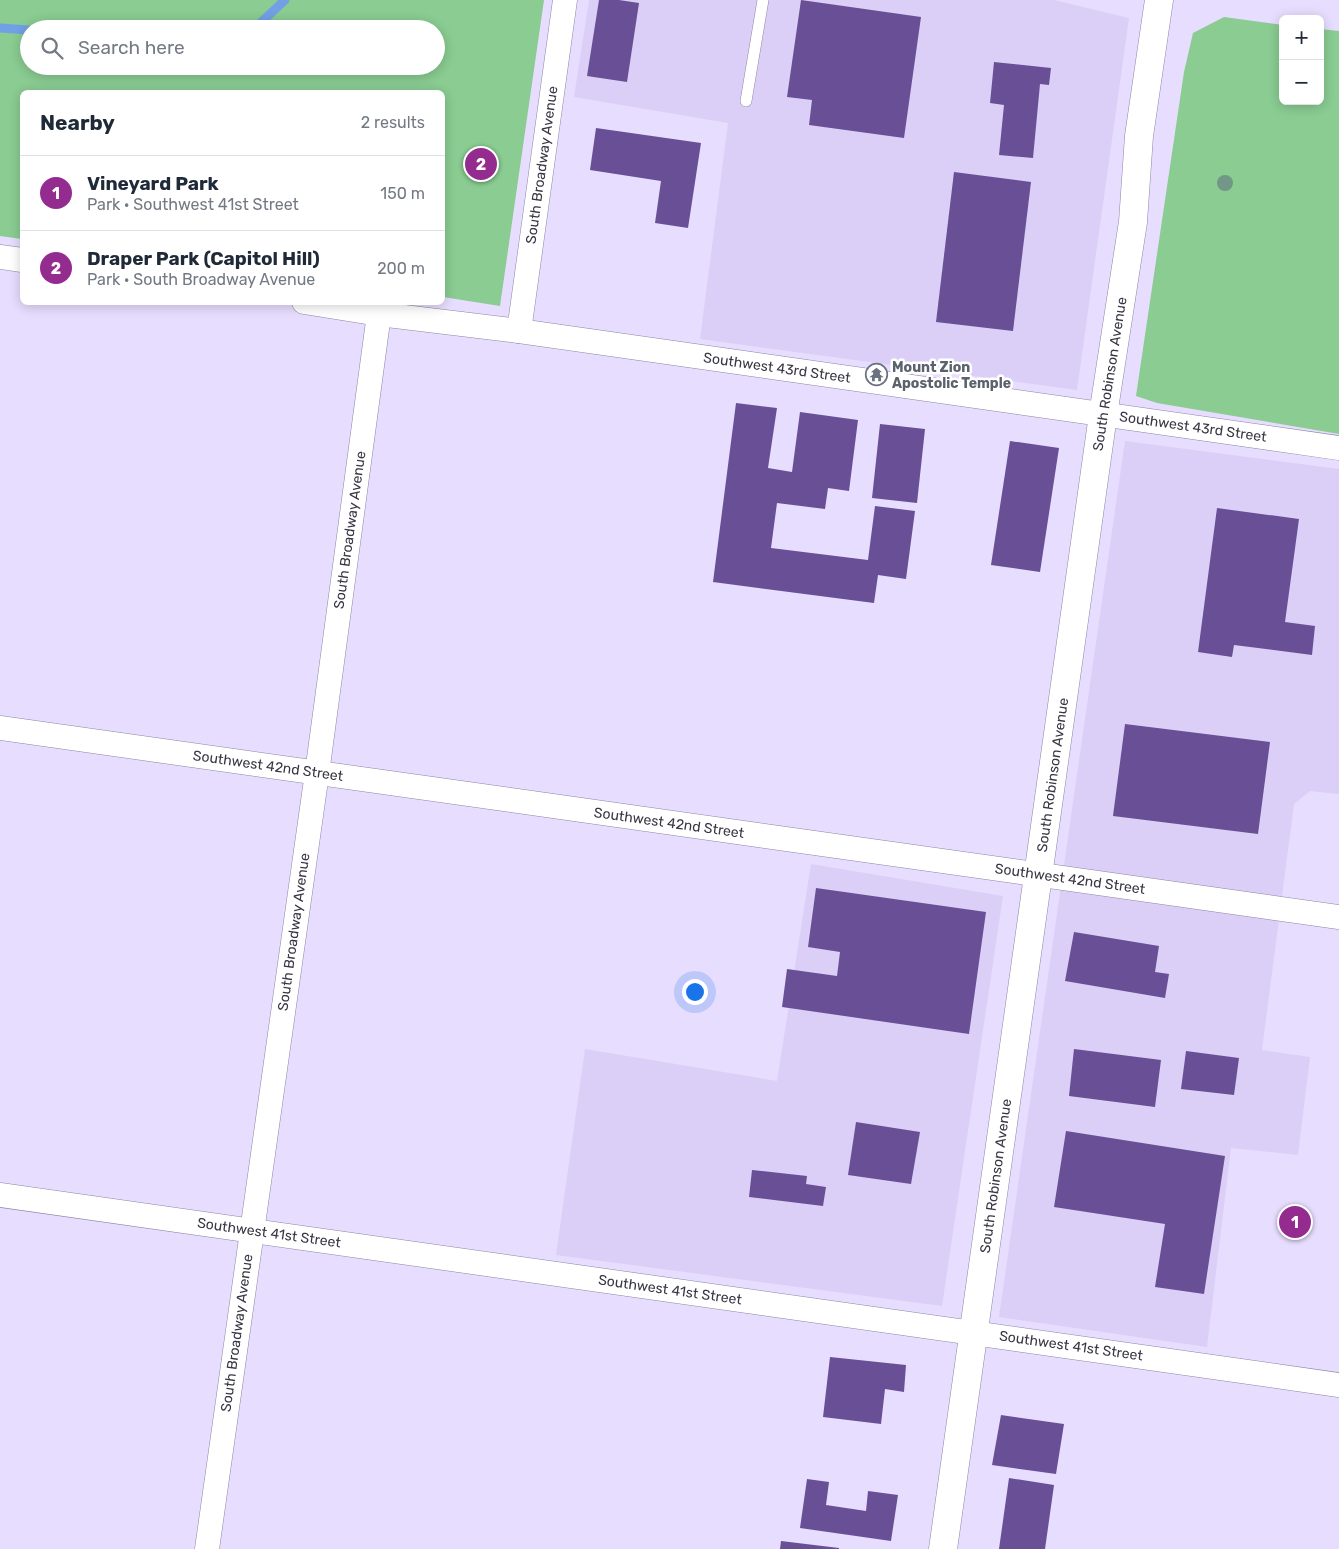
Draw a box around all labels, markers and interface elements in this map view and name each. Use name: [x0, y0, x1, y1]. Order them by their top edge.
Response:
map controls: [1279, 15, 1324, 105]
button: +: [1279, 15, 1324, 60]
search box: [20, 20, 445, 75]
icon: search: [38, 34, 66, 62]
text: Search here: [78, 36, 185, 59]
button: −: [1279, 60, 1324, 105]
street label: South Broadway Avenue: [522, 85, 562, 245]
text: Nearby: [40, 110, 115, 135]
text: 2 results: [361, 113, 425, 132]
pin: 2: [465, 145, 497, 183]
text: Vineyard Park: [87, 172, 219, 195]
text: 1: [52, 184, 60, 203]
text: 150 m: [380, 184, 425, 203]
text: Park · Southwest 41st Street: [87, 195, 299, 214]
text: Draper Park (Capitol Hill): [87, 247, 320, 270]
text: 2: [51, 259, 61, 278]
text: 200 m: [377, 259, 425, 278]
text: Park · South Broadway Avenue: [87, 270, 315, 289]
street label: South Robinson Avenue: [1089, 296, 1131, 452]
street label: Southwest 43rd Street: [702, 349, 852, 387]
place label: Mount Zion Apostolic Temple: [892, 359, 1011, 392]
temple icon: Mount Zion Apostolic Temple: [864, 363, 888, 387]
street label: Southwest 43rd Street: [1118, 408, 1268, 446]
street label: South Broadway Avenue: [330, 450, 370, 610]
street label: South Robinson Avenue: [1034, 697, 1072, 853]
street label: Southwest 42nd Street: [192, 747, 345, 785]
street label: Southwest 42nd Street: [593, 804, 746, 842]
street label: South Broadway Avenue: [274, 852, 314, 1012]
street label: Southwest 42nd Street: [994, 860, 1147, 898]
your location: [682, 979, 708, 1005]
street label: South Robinson Avenue: [977, 1098, 1015, 1254]
pin: 1: [1279, 1203, 1311, 1241]
street label: Southwest 41st Street: [196, 1214, 342, 1252]
street label: South Broadway Avenue: [217, 1253, 257, 1413]
street label: Southwest 41st Street: [597, 1271, 743, 1309]
street label: Southwest 41st Street: [998, 1327, 1144, 1365]

